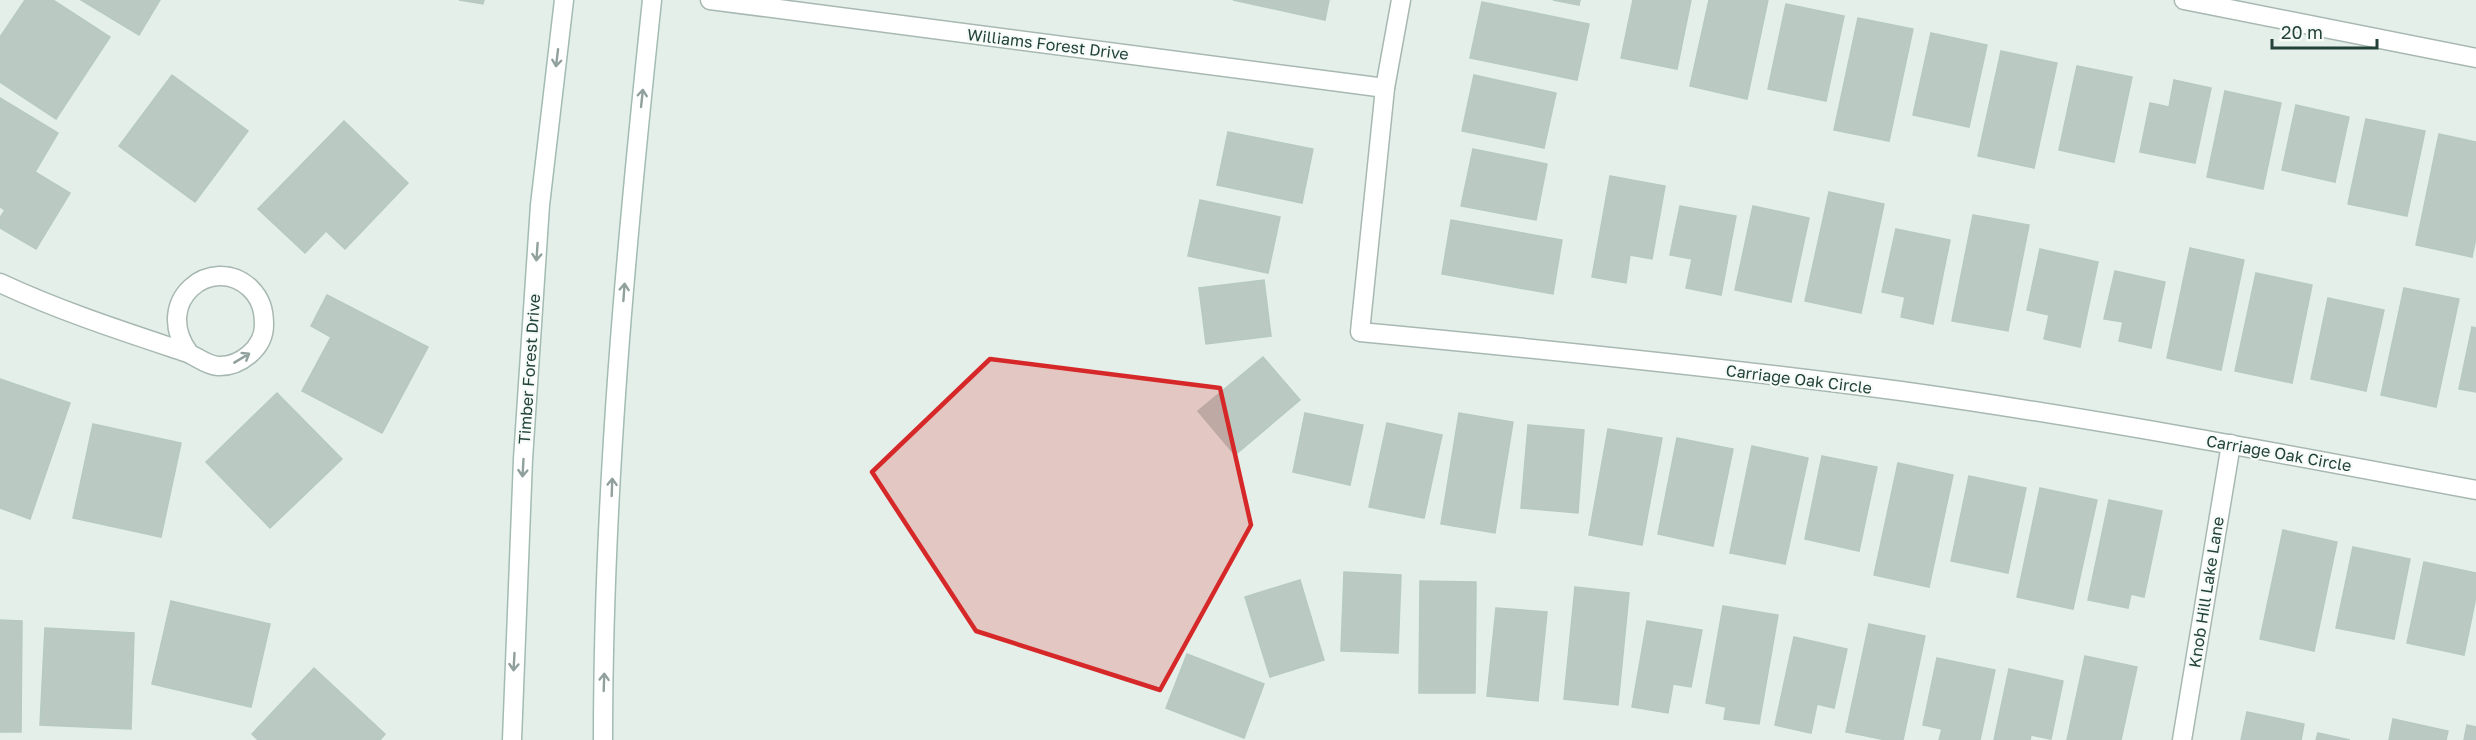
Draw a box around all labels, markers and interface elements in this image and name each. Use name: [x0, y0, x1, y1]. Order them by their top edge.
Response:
scale bar: [2272, 12, 2377, 50]
text: 20 m: [2281, 21, 2323, 43]
street label: Williams Forest Drive: [966, 24, 1130, 64]
one-way arrow: [551, 48, 562, 68]
one-way arrow: [636, 88, 647, 108]
one-way arrow: [532, 242, 543, 262]
one-way arrow: [619, 283, 630, 303]
street label: Timber Forest Drive: [514, 293, 544, 445]
one-way arrow: [233, 352, 250, 364]
street label: Carriage Oak Circle: [1725, 360, 1873, 398]
street label: Carriage Oak Circle: [2205, 430, 2353, 476]
one-way arrow: [517, 457, 528, 477]
one-way arrow: [606, 477, 617, 497]
street label: Knob Hill Lake Lane: [2184, 515, 2228, 669]
one-way arrow: [508, 652, 520, 672]
one-way arrow: [599, 672, 610, 692]

